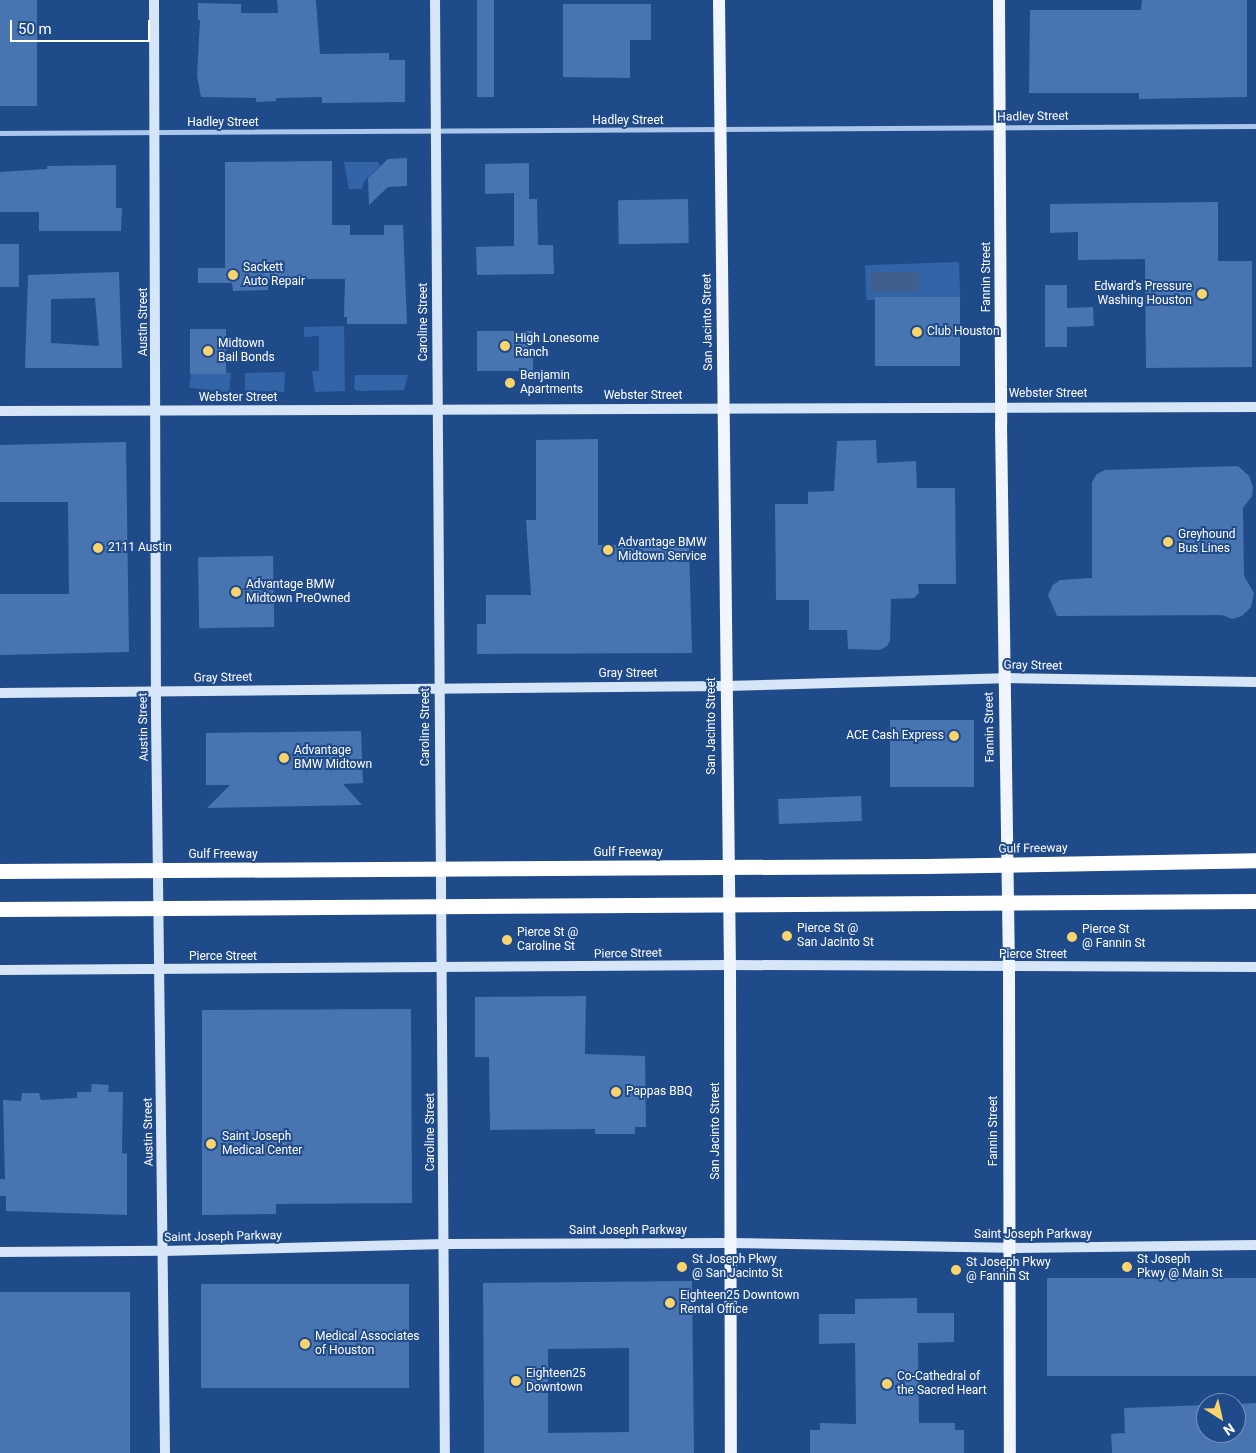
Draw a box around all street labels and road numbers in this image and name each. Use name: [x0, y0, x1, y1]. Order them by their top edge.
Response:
street label: Hadley Street: [997, 109, 1069, 125]
street label: Hadley Street: [592, 114, 664, 128]
street label: Hadley Street: [187, 116, 259, 130]
street label: Fannin Street: [980, 242, 994, 312]
street label: San Jacinto Street: [700, 273, 716, 371]
street label: Caroline Street: [417, 283, 431, 361]
street label: Austin Street: [137, 288, 151, 356]
street label: Webster Street: [1009, 387, 1087, 401]
street label: Webster Street: [604, 389, 682, 403]
street label: Webster Street: [199, 391, 277, 405]
street label: Gray Street: [1003, 658, 1063, 674]
street label: Gray Street: [599, 667, 657, 681]
street label: Gray Street: [193, 670, 253, 686]
street label: San Jacinto Street: [705, 677, 719, 775]
street label: Caroline Street: [419, 688, 433, 766]
street label: Fannin Street: [982, 692, 998, 762]
street label: Austin Street: [136, 693, 152, 761]
street label: Gulf Freeway: [998, 841, 1068, 857]
street label: Gulf Freeway: [593, 846, 663, 860]
street label: Gulf Freeway: [188, 848, 258, 862]
street label: Pierce Street: [594, 946, 662, 962]
street label: Pierce Street: [999, 948, 1067, 962]
street label: Pierce Street: [189, 950, 257, 964]
street label: San Jacinto Street: [709, 1082, 723, 1180]
street label: Caroline Street: [424, 1093, 438, 1171]
street label: Fannin Street: [987, 1096, 1001, 1166]
street label: Austin Street: [141, 1098, 157, 1166]
street label: Saint Joseph Parkway: [569, 1224, 687, 1238]
street label: Saint Joseph Parkway: [974, 1228, 1092, 1242]
street label: Saint Joseph Parkway: [164, 1229, 282, 1245]

